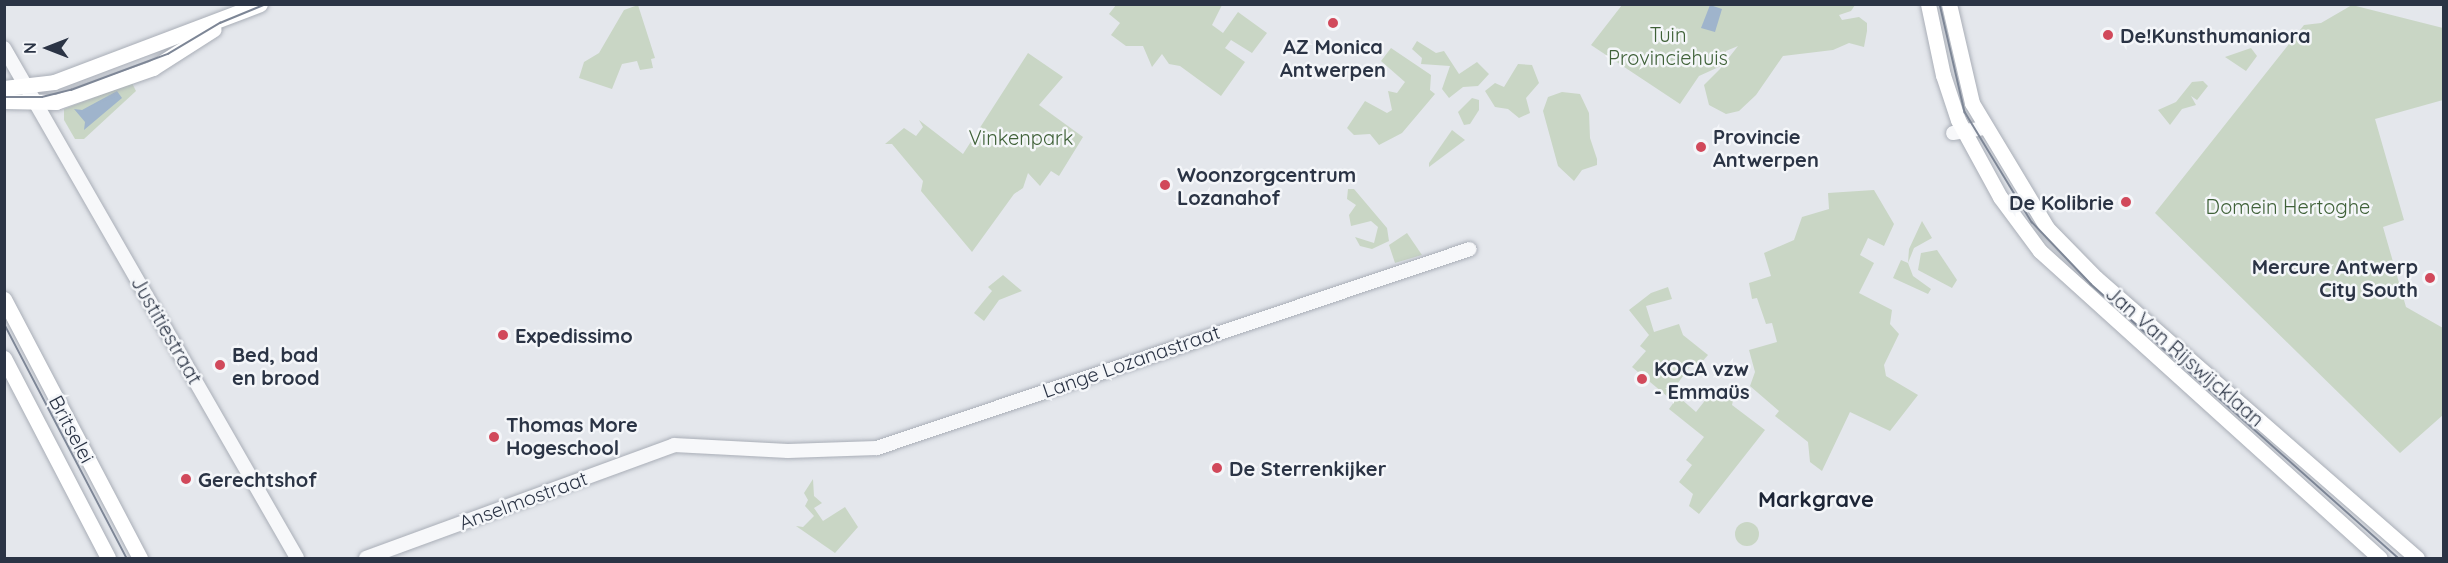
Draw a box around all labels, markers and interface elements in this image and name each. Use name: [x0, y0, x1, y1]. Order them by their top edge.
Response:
marker: AZ Monica Antwerpen: [1324, 14, 1342, 32]
north arrow: [18, 18, 78, 78]
park label: Tuin Provinciehuis: [1608, 23, 1728, 70]
place label: De!Kunsthumaniora: [2120, 23, 2311, 47]
marker: De!Kunsthumaniora: [2101, 28, 2115, 42]
place label: AZ Monica Antwerpen: [1280, 34, 1386, 81]
text: N: [20, 42, 40, 54]
place label: Provincie Antwerpen: [1713, 124, 1819, 171]
park label: Vinkenpark: [969, 125, 1073, 149]
marker: Provincie Antwerpen: [1694, 140, 1708, 154]
place label: Woonzorgcentrum Lozanahof: [1177, 162, 1356, 209]
marker: Woonzorgcentrum Lozanahof: [1158, 178, 1172, 192]
place label: De Kolibrie: [2009, 190, 2114, 214]
park label: Domein Hertoghe: [2206, 194, 2370, 218]
marker: De Kolibrie: [2119, 195, 2133, 209]
place label: Mercure Antwerp City South: [2252, 254, 2418, 301]
marker: Mercure Antwerp City South: [2423, 271, 2437, 285]
street label: Justitiestraat: [126, 272, 208, 388]
street label: Jan Van Rijswijcklaan: [2101, 281, 2269, 431]
street label: Lange Lozanastraat: [1039, 319, 1223, 403]
place label: Expedissimo: [515, 323, 633, 347]
marker: Expedissimo: [496, 328, 510, 342]
place label: Bed, bad en brood: [232, 342, 320, 389]
place label: KOCA vzw - Emmaüs: [1654, 356, 1750, 403]
marker: Bed, bad en brood: [213, 358, 227, 372]
marker: KOCA vzw - Emmaüs: [1635, 372, 1649, 386]
street label: Britselei: [44, 391, 100, 467]
place label: Thomas More Hogeschool: [506, 413, 638, 460]
marker: Thomas More Hogeschool: [487, 430, 501, 444]
place label: De Sterrenkijker: [1229, 456, 1386, 480]
marker: De Sterrenkijker: [1210, 461, 1224, 475]
street label: Anselmostraat: [455, 466, 591, 534]
place label: Gerechtshof: [198, 467, 317, 491]
marker: Gerechtshof: [179, 472, 193, 486]
district label: Markgrave: [1758, 487, 1874, 513]

